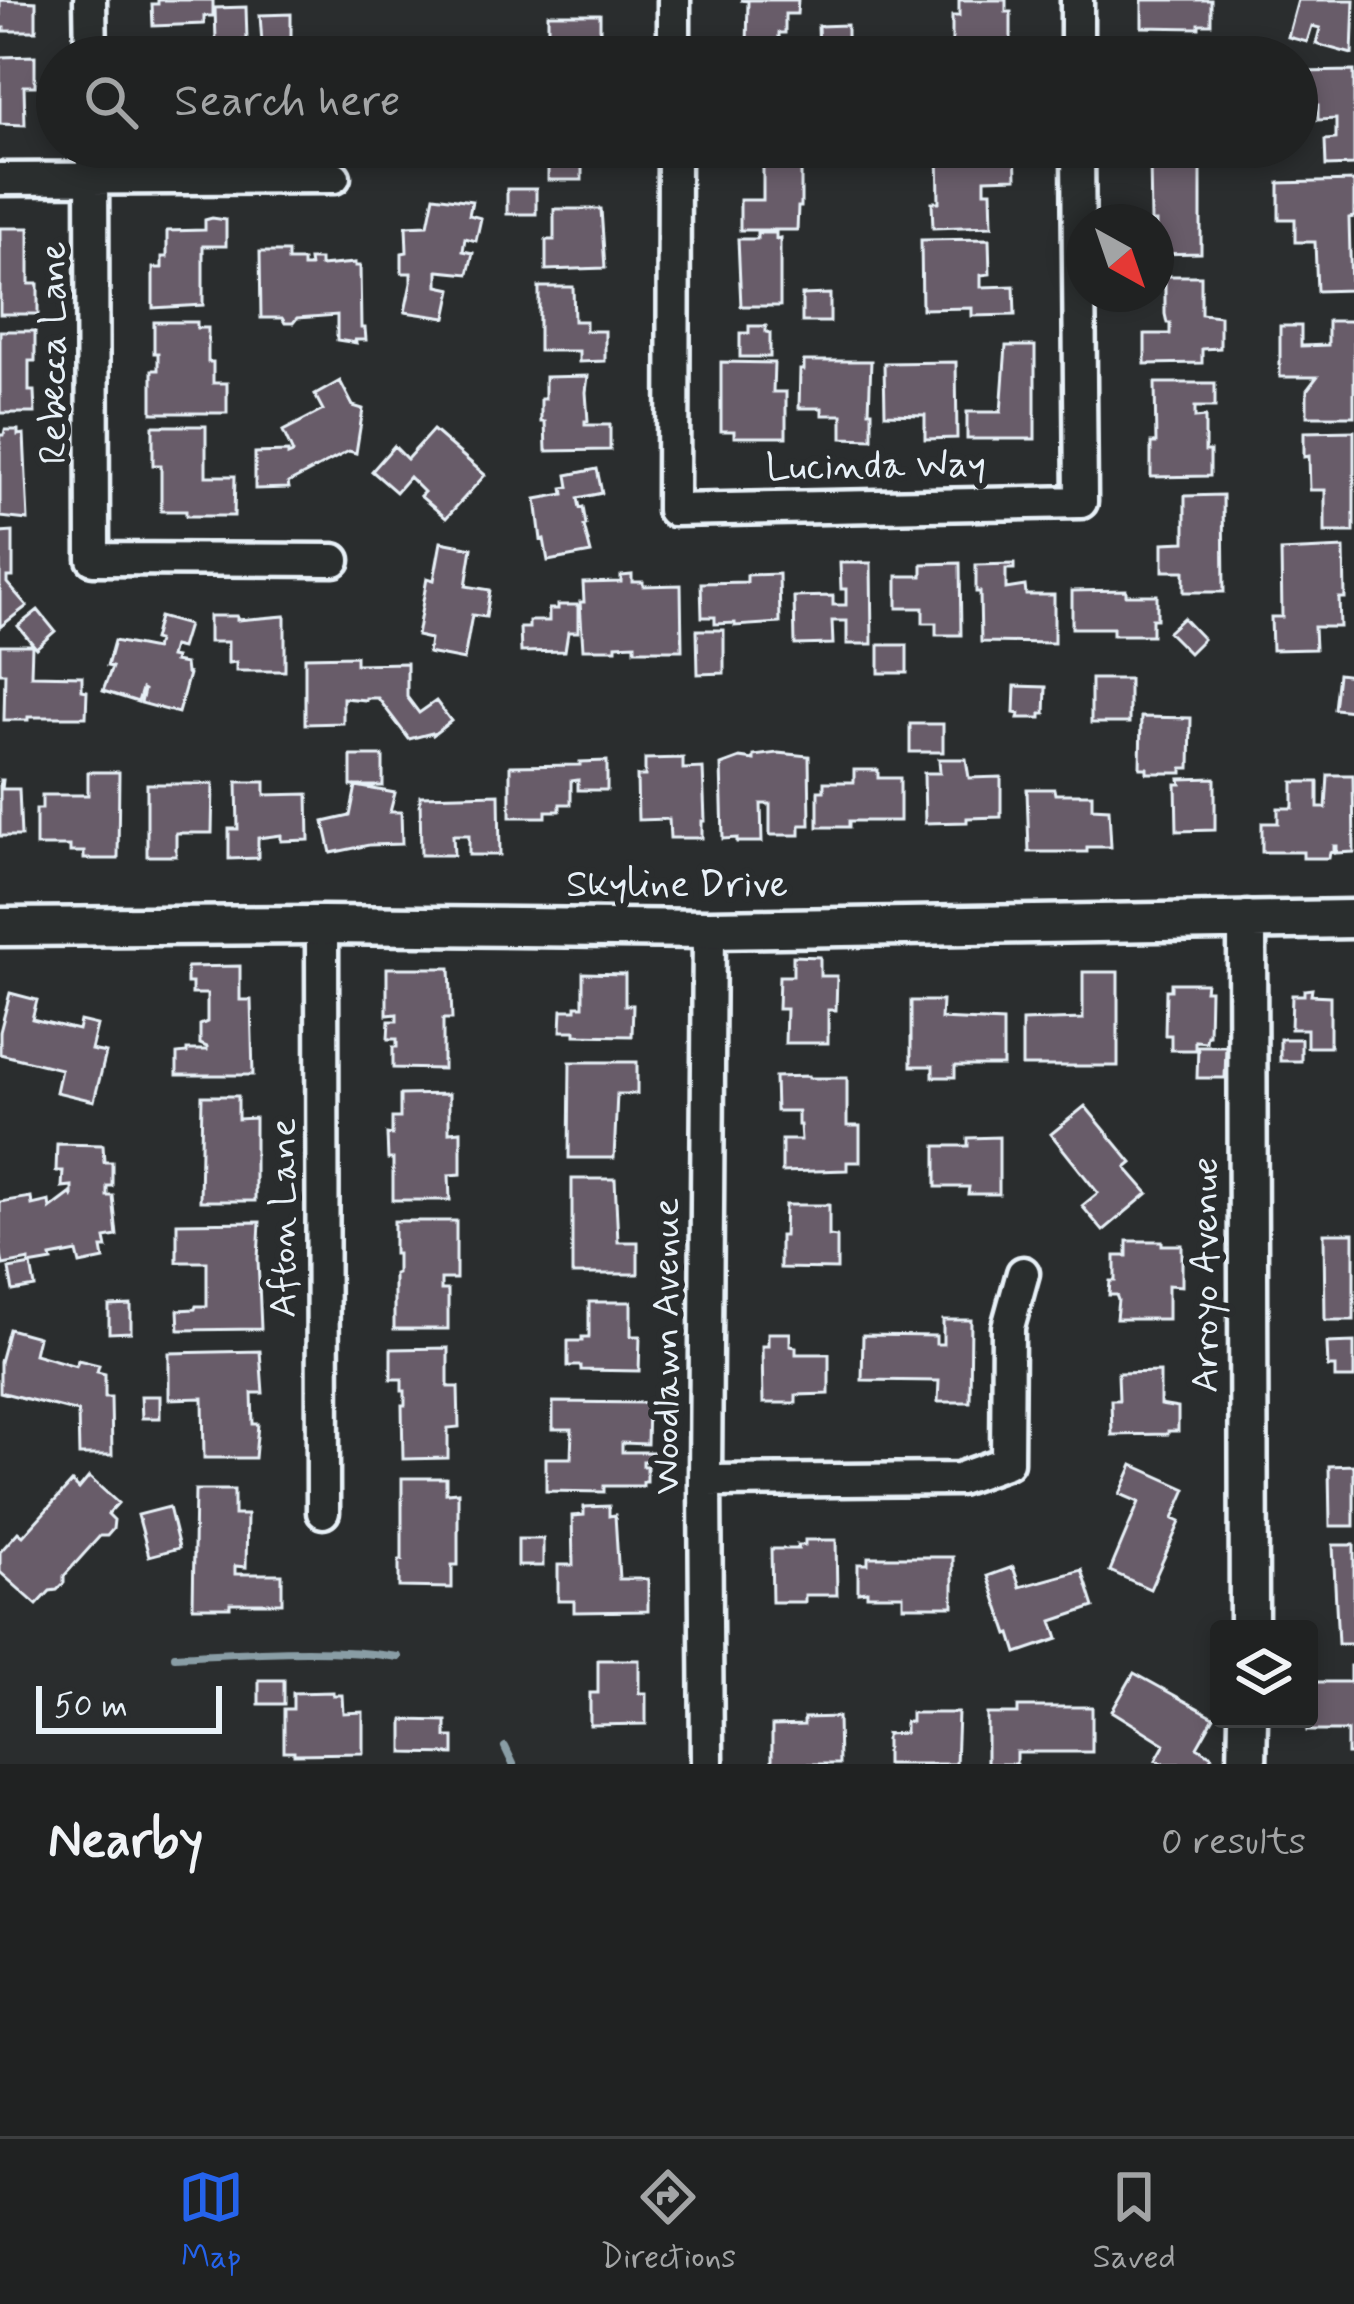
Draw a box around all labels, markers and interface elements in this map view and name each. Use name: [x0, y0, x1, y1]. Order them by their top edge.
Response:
search box: [36, 36, 1318, 168]
icon: search: [78, 69, 144, 135]
text: Search here: [174, 73, 401, 132]
north arrow: [1066, 204, 1174, 312]
street label: Rebecca Lane: [29, 241, 80, 465]
street label: Lucinda Way: [765, 440, 987, 494]
street label: Skyline Drive: [566, 860, 788, 911]
street label: Afton Lane: [259, 1118, 310, 1318]
street label: Arroyo Avenue: [1181, 1157, 1232, 1393]
street label: Woodlawn Avenue: [642, 1198, 693, 1494]
map controls: [1210, 1620, 1318, 1728]
button: layers: [1210, 1620, 1318, 1728]
scale bar: [36, 1680, 222, 1733]
text: 50 m: [54, 1685, 128, 1729]
text: Nearby: [48, 1809, 203, 1875]
text: 0 results: [1161, 1817, 1306, 1868]
tab: Map: [178, 2164, 244, 2280]
tab: Directions: [600, 2164, 736, 2280]
tab: Saved: [1092, 2164, 1176, 2280]

